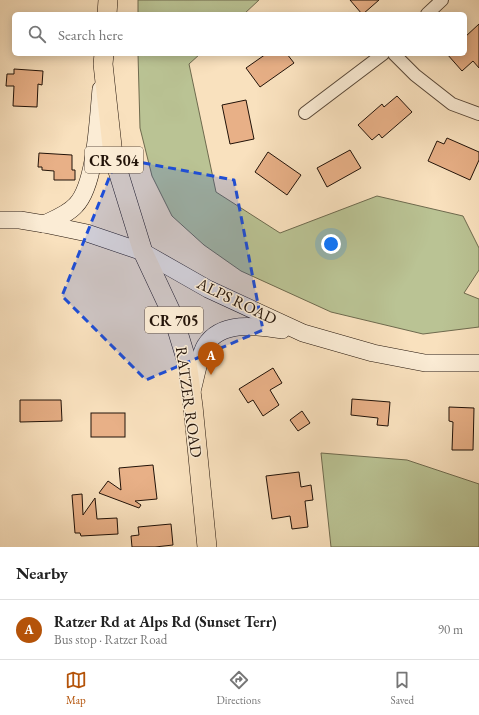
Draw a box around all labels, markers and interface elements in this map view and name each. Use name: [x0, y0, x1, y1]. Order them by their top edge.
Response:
search box: [12, 12, 467, 56]
icon: search: [26, 23, 48, 45]
text: Search here: [58, 25, 123, 44]
road number: CR 504: [85, 147, 143, 173]
your location: [321, 234, 341, 254]
street label: ALPS ROAD: [193, 272, 280, 329]
road number: CR 705: [145, 307, 203, 333]
pin: A: [198, 342, 224, 375]
street label: RATZER ROAD: [171, 345, 207, 459]
text: Nearby: [16, 562, 68, 584]
text: Ratzer Rd at Alps Rd (Sunset Terr): [54, 612, 277, 631]
text: A: [24, 621, 34, 638]
text: 90 m: [438, 621, 463, 638]
text: Bus stop · Ratzer Road: [54, 631, 167, 648]
tab: Map: [65, 669, 87, 707]
tab: Directions: [217, 669, 261, 707]
tab: Saved: [391, 669, 414, 707]

